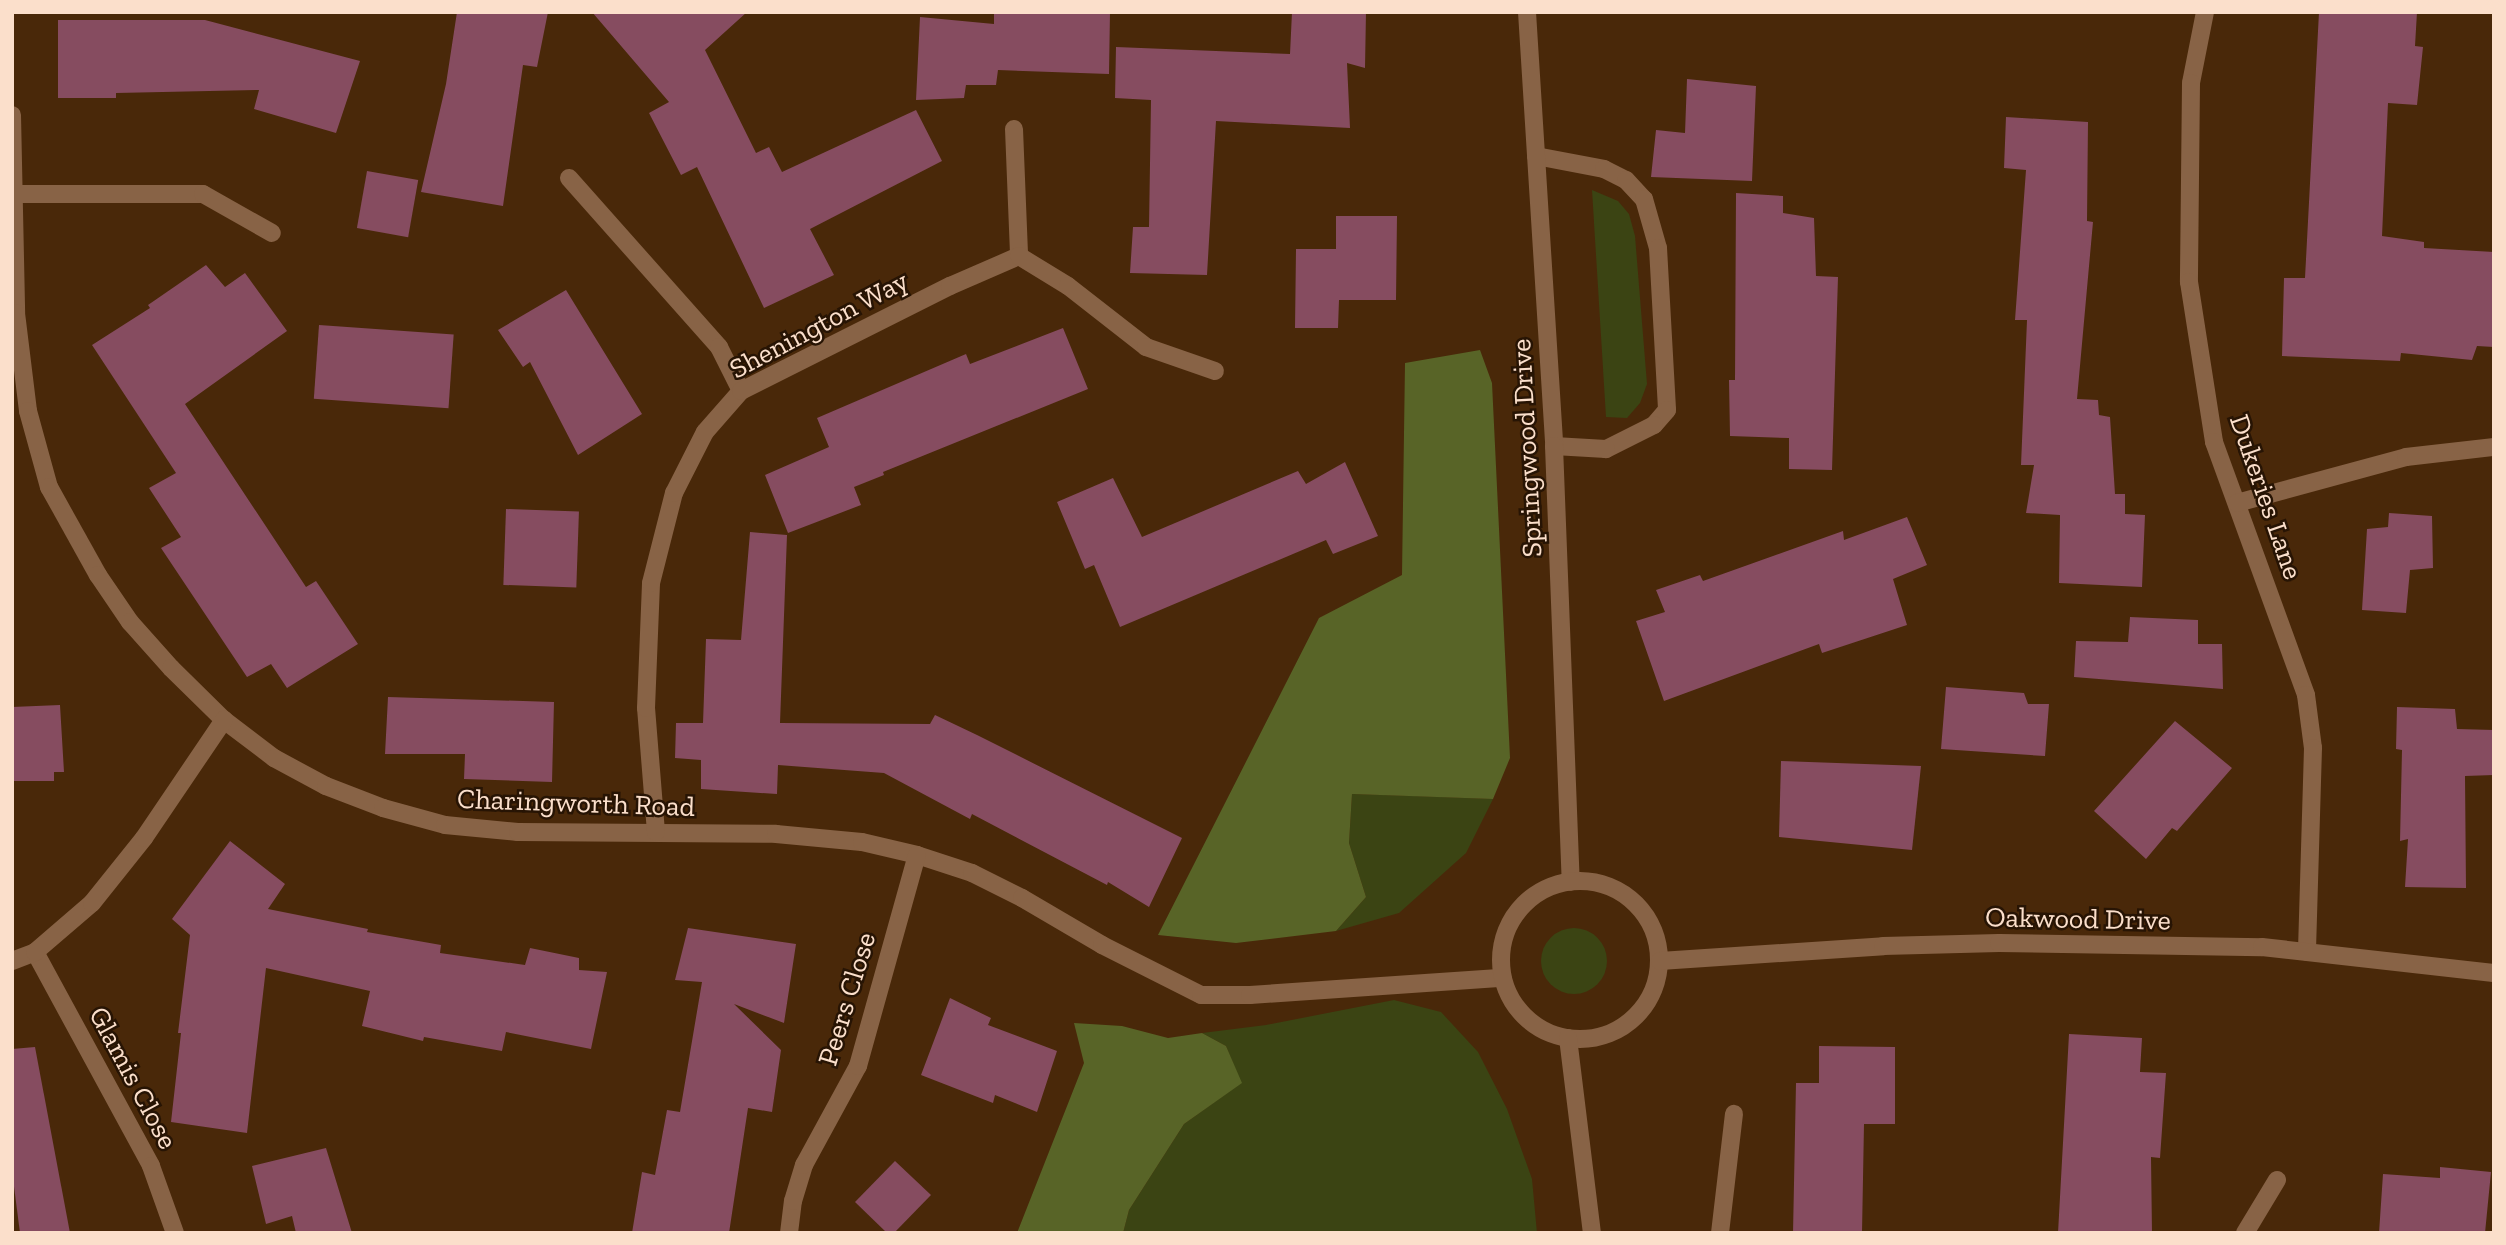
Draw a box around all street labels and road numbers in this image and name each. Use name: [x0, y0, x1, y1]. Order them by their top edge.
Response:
street label: Shenington Way: [724, 264, 914, 386]
street label: Springwood Drive: [1504, 338, 1550, 558]
street label: Dukeries Lane: [2222, 410, 2310, 584]
street label: Charingworth Road: [456, 782, 696, 824]
street label: Oakwood Drive: [1985, 901, 2171, 937]
street label: Peers Close: [811, 928, 883, 1070]
street label: Glamis Close: [81, 1001, 185, 1155]

